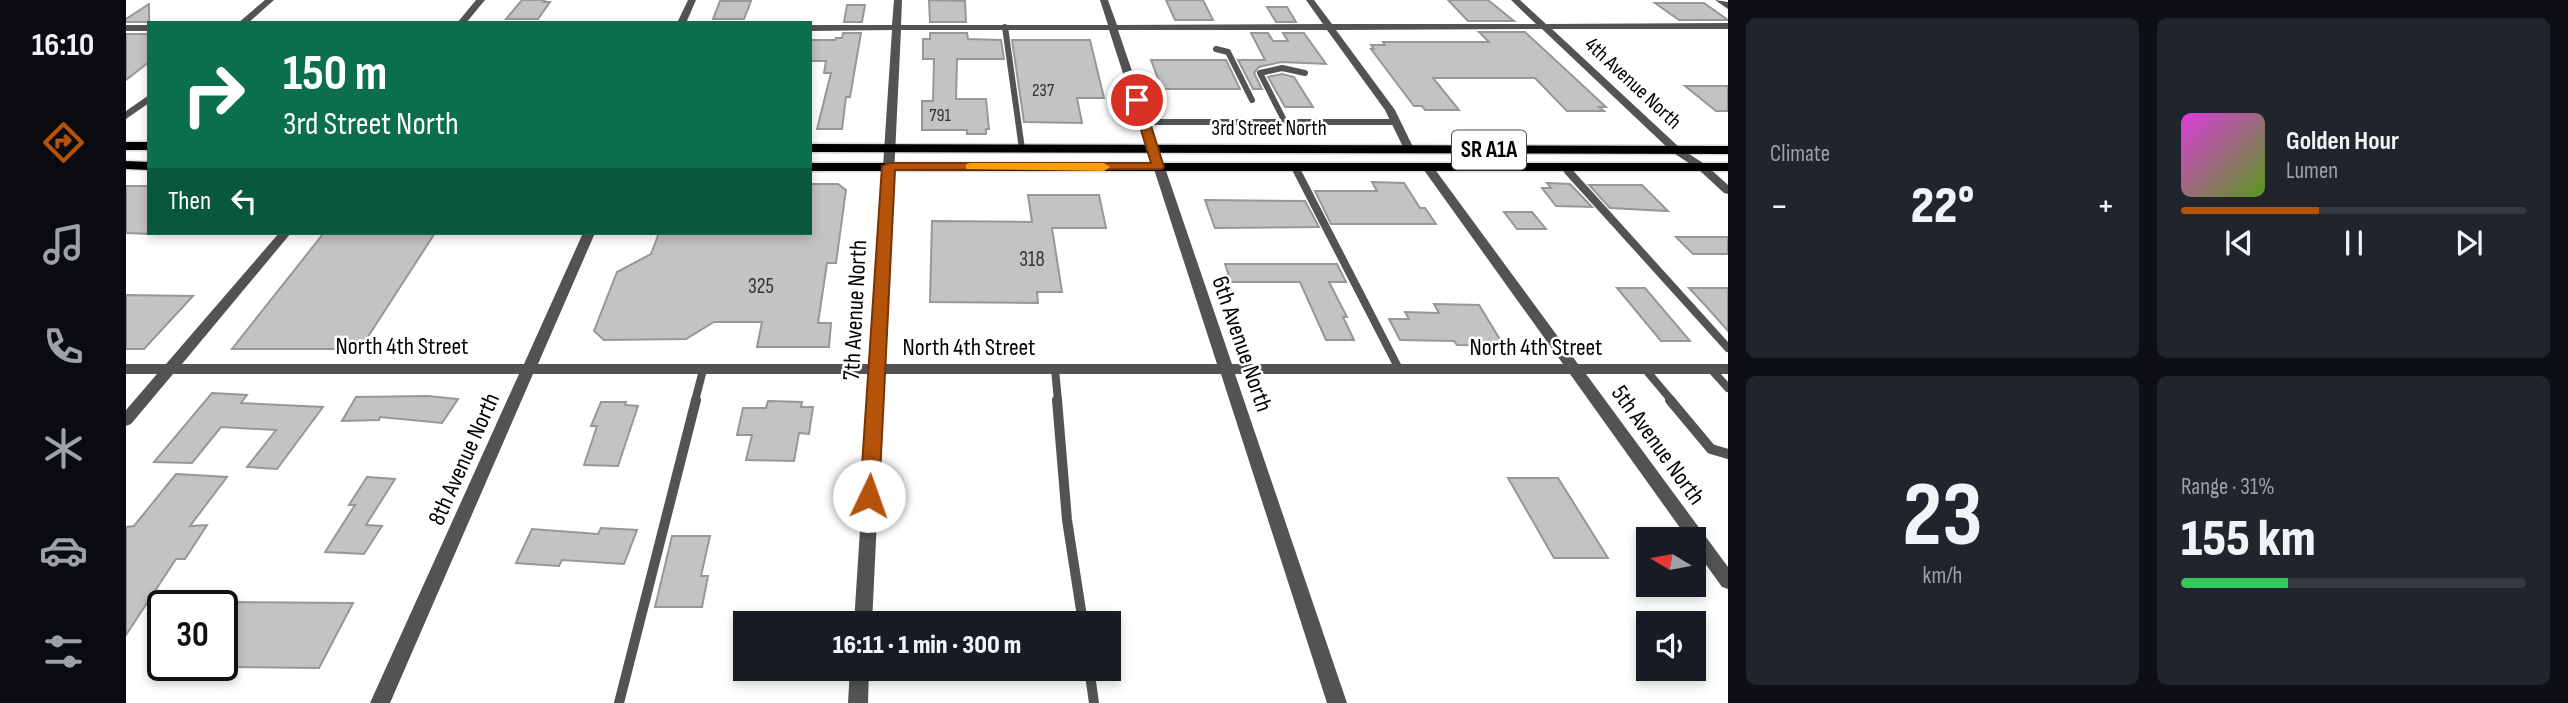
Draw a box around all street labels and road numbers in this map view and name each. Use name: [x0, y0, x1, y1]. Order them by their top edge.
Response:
street label: 4th Avenue North: [1579, 32, 1687, 134]
street label: 3rd Street North: [1211, 116, 1327, 141]
road number: SR A1A: [1452, 130, 1526, 169]
street label: 7th Avenue North: [837, 239, 873, 381]
street label: 6th Avenue North: [1205, 272, 1279, 416]
street label: North 4th Street: [336, 332, 468, 361]
street label: North 4th Street: [903, 333, 1035, 362]
street label: North 4th Street: [1470, 333, 1602, 362]
street label: 5th Avenue North: [1605, 380, 1711, 510]
street label: 8th Avenue North: [422, 389, 506, 529]

